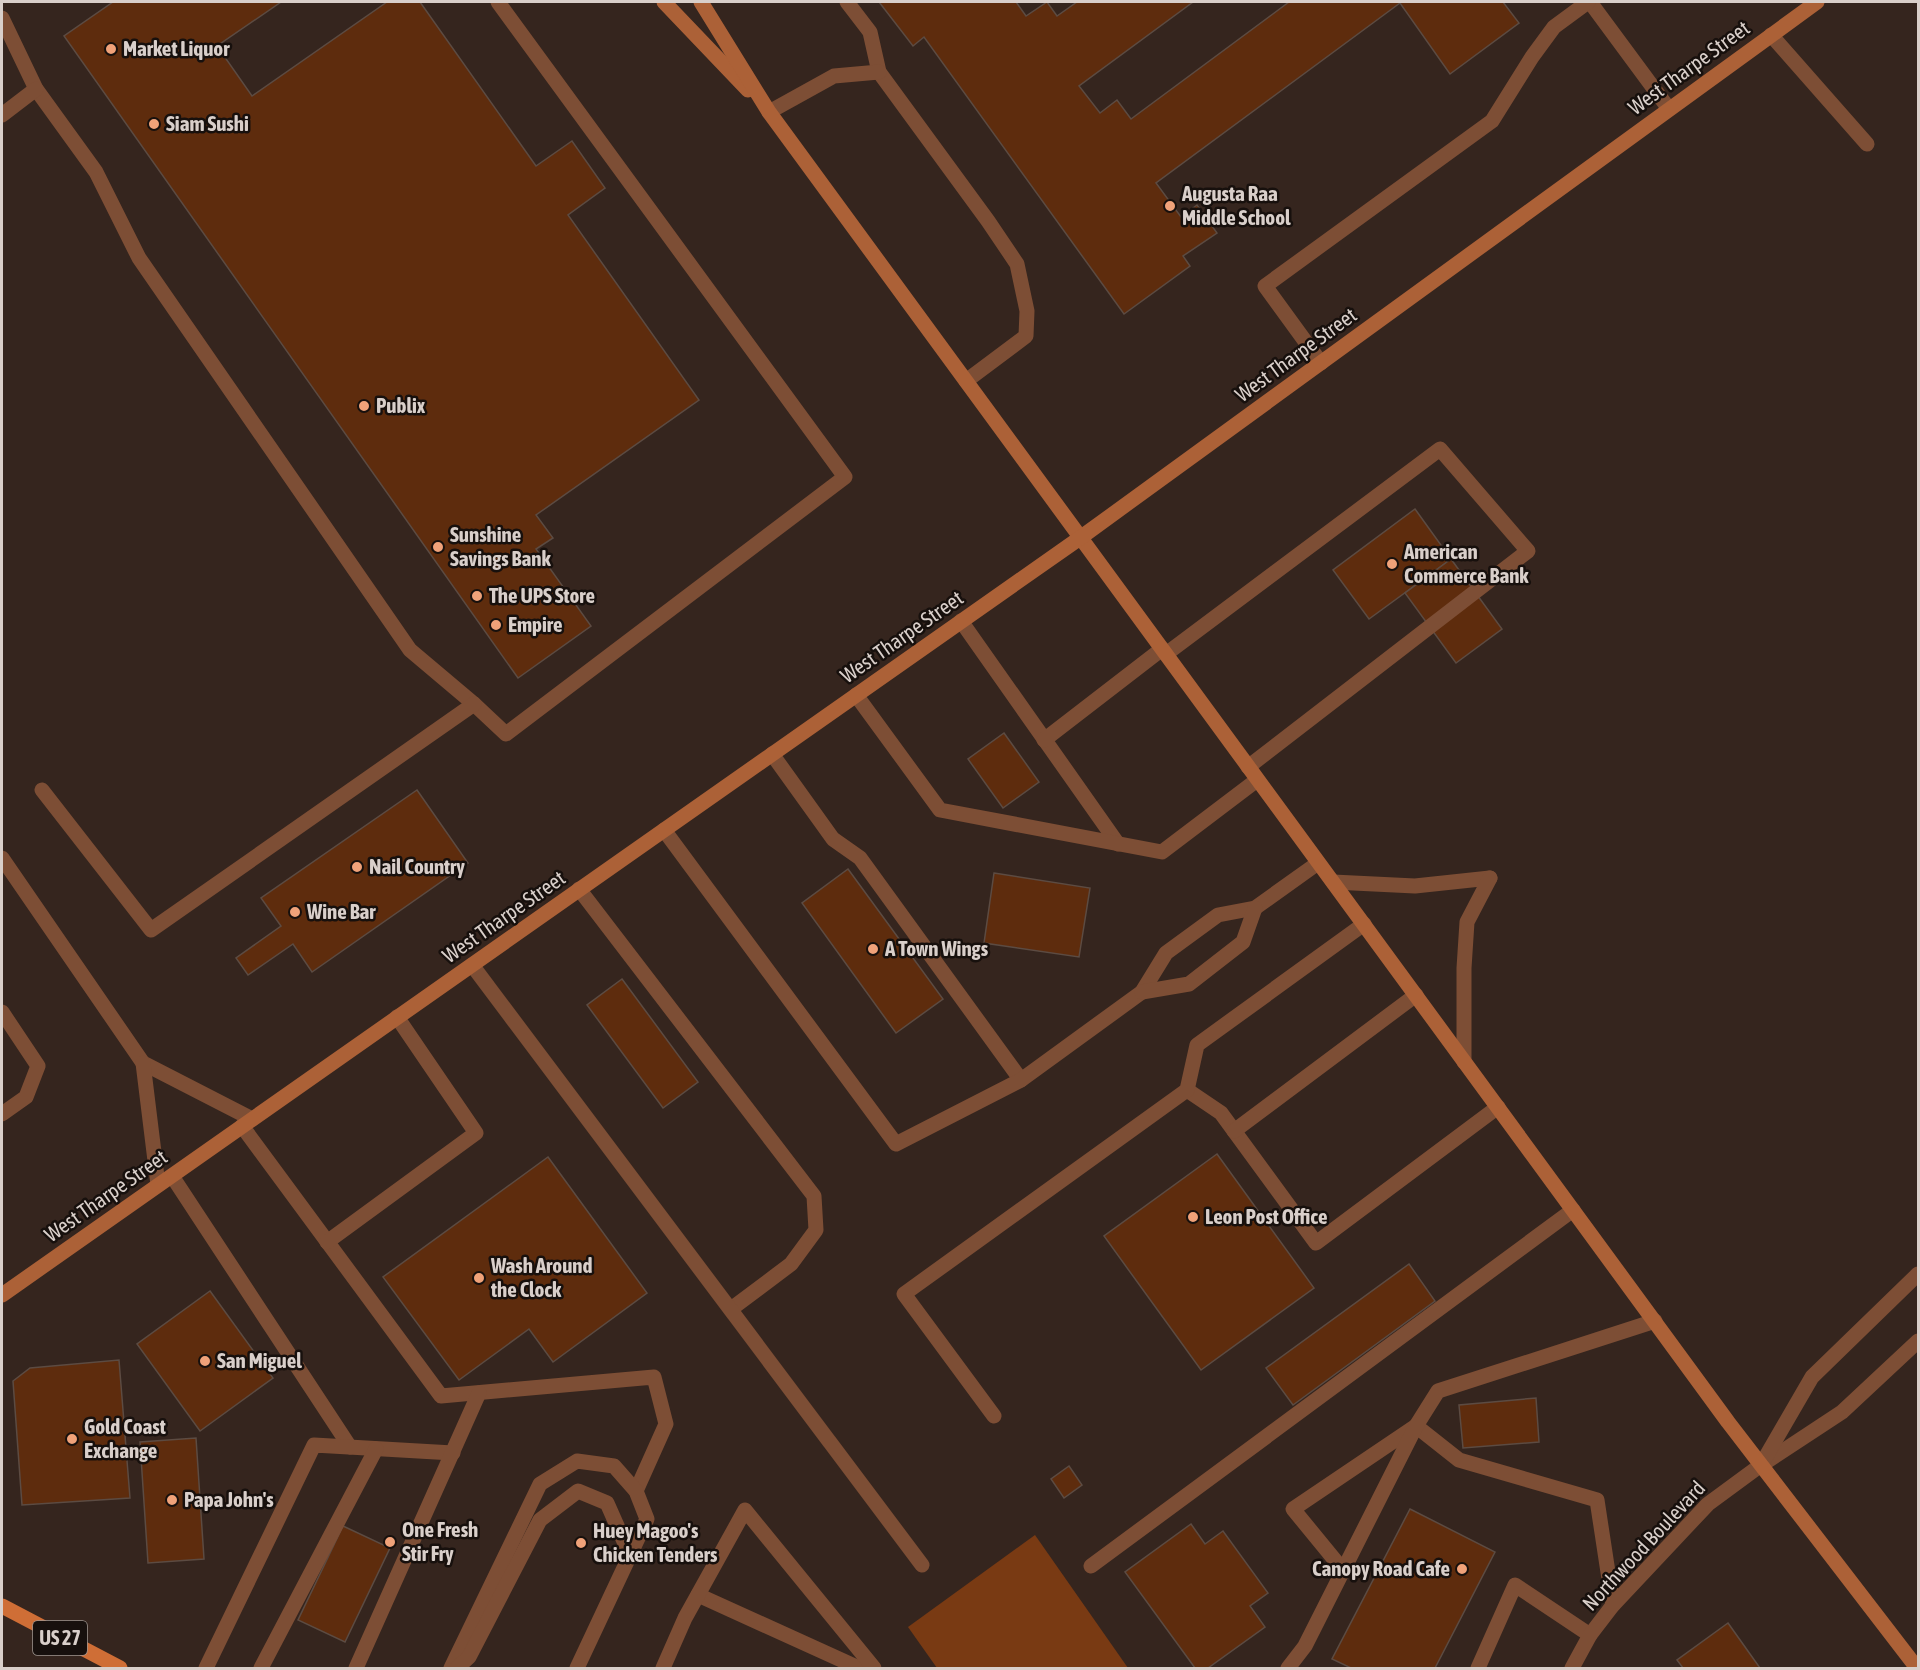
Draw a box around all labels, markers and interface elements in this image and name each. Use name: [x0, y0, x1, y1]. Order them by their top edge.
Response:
street label: West Tharpe Street: [1623, 15, 1754, 119]
place label: Market Liquor: [123, 36, 230, 60]
marker: Market Liquor: [104, 42, 118, 56]
place label: Siam Sushi: [166, 111, 249, 135]
marker: Siam Sushi: [147, 117, 161, 131]
place label: Augusta Raa Middle School: [1181, 181, 1291, 229]
marker: Augusta Raa Middle School: [1163, 199, 1177, 213]
street label: West Tharpe Street: [1230, 302, 1361, 406]
place label: Publix: [376, 393, 426, 417]
marker: Publix: [357, 399, 371, 413]
place label: Sunshine Savings Bank: [450, 522, 551, 570]
place label: American Commerce Bank: [1403, 539, 1529, 587]
marker: Sunshine Savings Bank: [431, 540, 445, 554]
marker: American Commerce Bank: [1385, 557, 1399, 571]
place label: The UPS Store: [489, 583, 595, 607]
street label: West Tharpe Street: [836, 585, 967, 687]
marker: The UPS Store: [470, 589, 484, 603]
place label: Empire: [508, 612, 563, 636]
marker: Empire: [489, 618, 503, 632]
place label: Nail Country: [369, 854, 465, 878]
marker: Nail Country: [350, 860, 364, 874]
street label: West Tharpe Street: [438, 865, 569, 967]
place label: Wine Bar: [306, 899, 376, 923]
marker: Wine Bar: [288, 905, 302, 919]
place label: A Town Wings: [884, 936, 989, 960]
marker: A Town Wings: [866, 942, 880, 956]
street label: West Tharpe Street: [40, 1144, 171, 1246]
place label: Leon Post Office: [1205, 1204, 1328, 1228]
marker: Leon Post Office: [1186, 1210, 1200, 1224]
place label: Wash Around the Clock: [490, 1253, 593, 1301]
marker: Wash Around the Clock: [472, 1271, 486, 1285]
place label: San Miguel: [217, 1348, 302, 1372]
marker: San Miguel: [198, 1354, 212, 1368]
place label: Gold Coast Exchange: [84, 1414, 166, 1462]
marker: Gold Coast Exchange: [65, 1432, 79, 1446]
street label: Northwood Boulevard: [1577, 1476, 1709, 1615]
place label: Papa John's: [184, 1487, 274, 1511]
marker: Papa John's: [165, 1493, 179, 1507]
place label: One Fresh Stir Fry: [402, 1517, 478, 1565]
place label: Huey Magoo's Chicken Tenders: [593, 1518, 718, 1566]
marker: One Fresh Stir Fry: [383, 1535, 397, 1549]
marker: Huey Magoo's Chicken Tenders: [574, 1536, 588, 1550]
place label: Canopy Road Cafe: [1312, 1556, 1450, 1580]
marker: Canopy Road Cafe: [1455, 1562, 1469, 1576]
road number: US 27: [33, 1621, 87, 1655]

